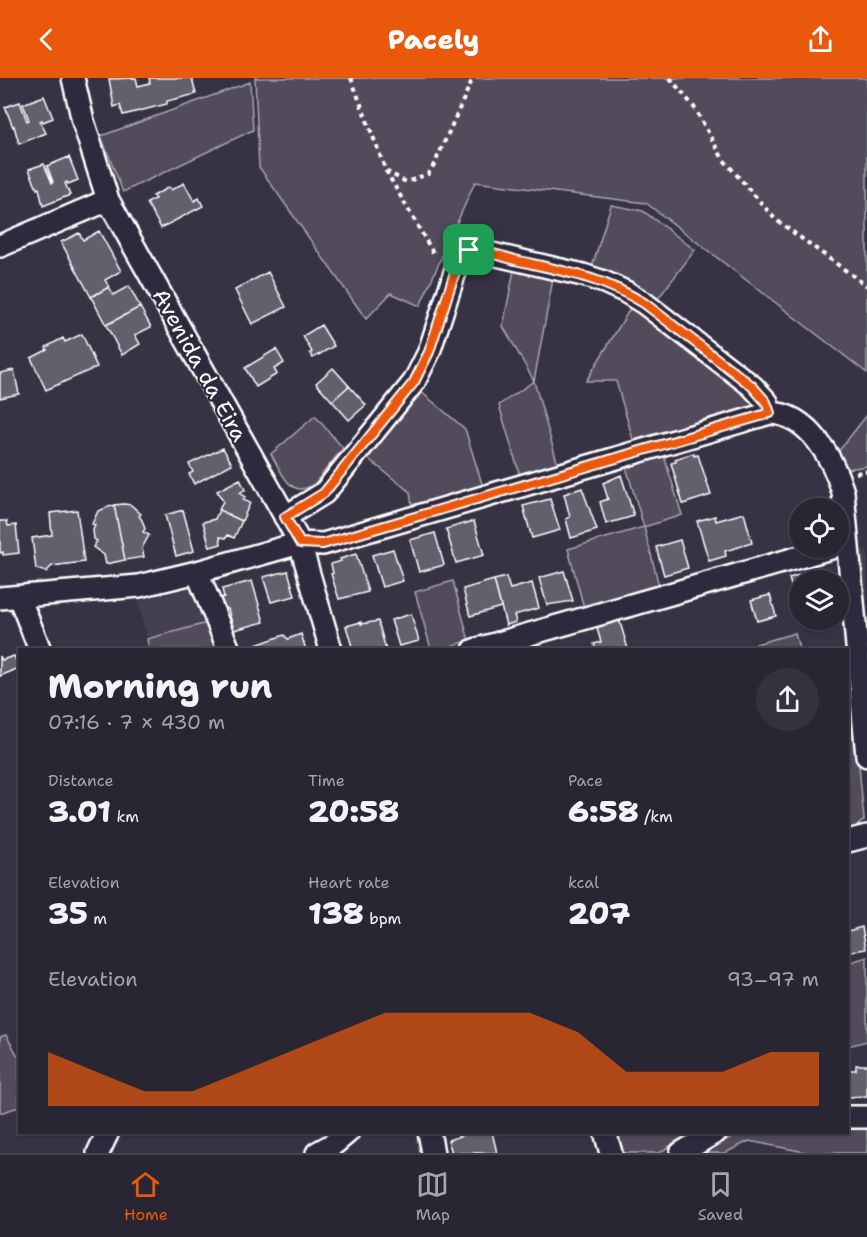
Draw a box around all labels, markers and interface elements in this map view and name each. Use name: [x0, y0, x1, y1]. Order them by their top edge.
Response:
text: Pacely: [388, 21, 479, 58]
icon: back: [30, 23, 63, 56]
icon: share: [804, 23, 837, 56]
pin: [443, 224, 494, 275]
icon: arrive: [452, 233, 485, 266]
street label: Avenida da Eira: [146, 283, 254, 447]
map controls: [789, 498, 849, 630]
button: locate: [789, 498, 849, 558]
button: layers: [789, 570, 849, 630]
text: Morning run: [48, 664, 272, 709]
button: share: [756, 668, 819, 731]
text: 07:16 · 7 × 430 m: [48, 709, 225, 735]
text: Distance: [48, 770, 114, 791]
text: Time: [308, 770, 345, 791]
text: Pace: [568, 770, 603, 791]
text: 3.01: [48, 791, 111, 832]
text: 20:58: [308, 791, 399, 832]
text: 6:58: [568, 791, 639, 832]
text: km: [111, 806, 139, 827]
text: /km: [639, 806, 673, 827]
text: Elevation: [48, 872, 120, 893]
text: Heart rate: [308, 872, 390, 893]
text: kcal: [568, 872, 599, 893]
text: 35: [48, 893, 88, 934]
text: 138: [308, 893, 364, 934]
text: 207: [568, 893, 630, 934]
text: m: [88, 908, 107, 929]
text: bpm: [364, 908, 401, 929]
text: Elevation: [48, 966, 138, 992]
text: 93–97 m: [727, 966, 819, 992]
tab: Home: [124, 1168, 168, 1225]
tab: Map: [416, 1168, 450, 1225]
tab: Saved: [698, 1168, 743, 1225]

